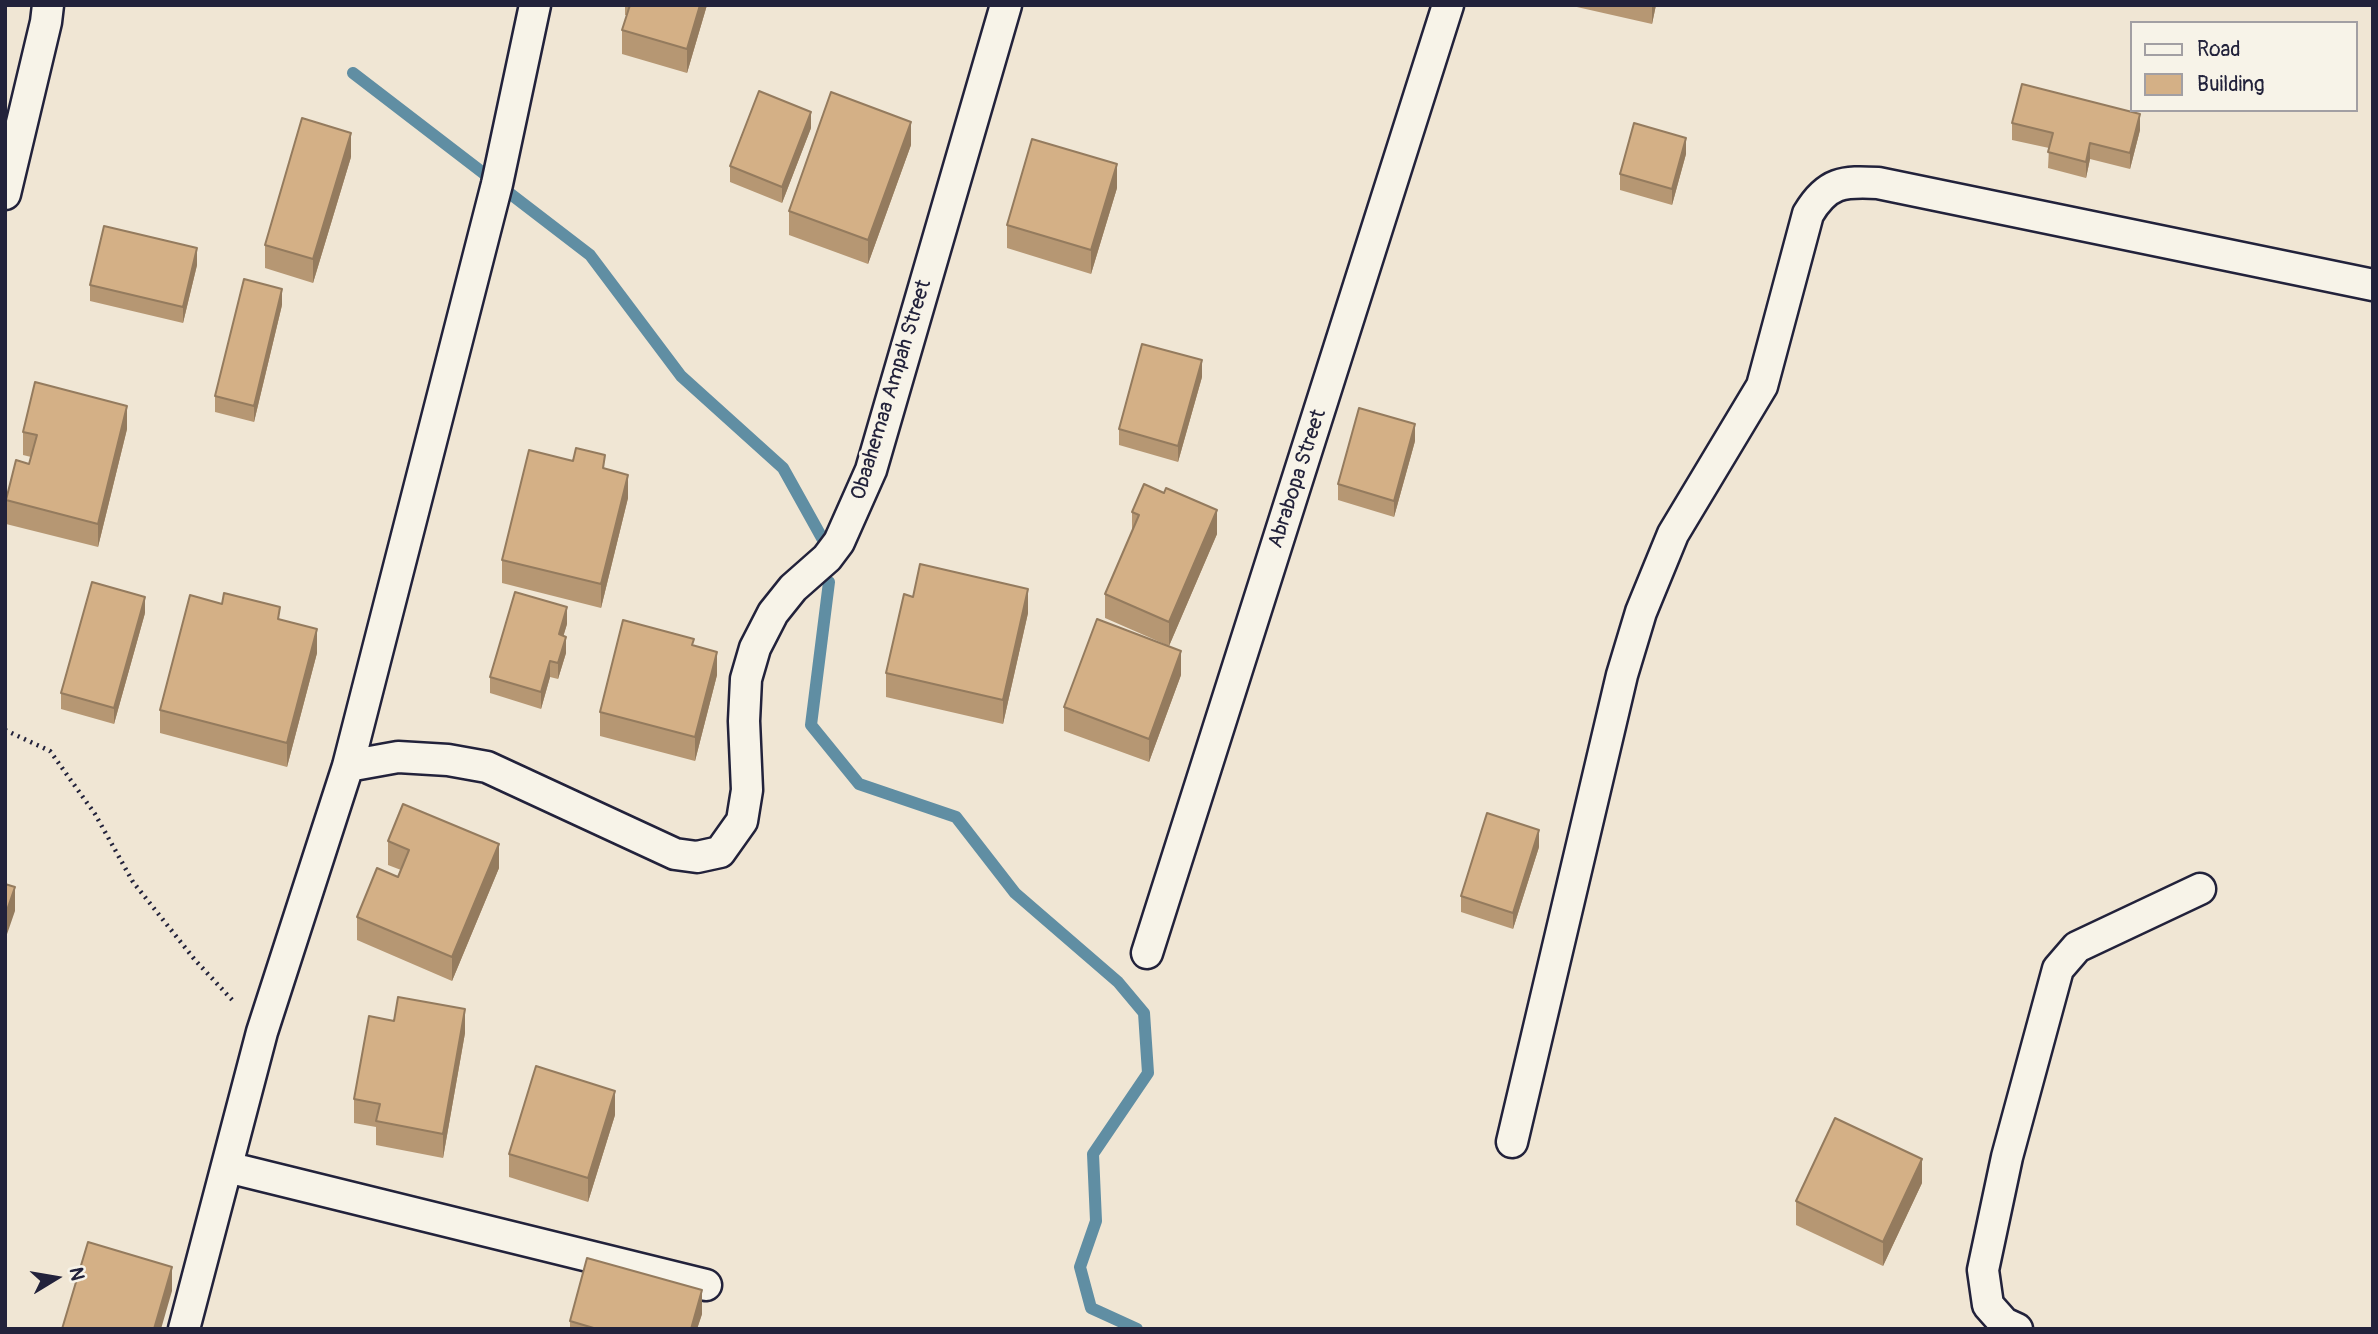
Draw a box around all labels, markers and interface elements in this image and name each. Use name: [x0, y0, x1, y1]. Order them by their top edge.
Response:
legend: [2130, 21, 2357, 112]
text: Road: [2197, 36, 2241, 63]
text: Building: [2197, 71, 2264, 98]
street label: Obaahemaa Ampah Street: [847, 277, 937, 503]
street label: Abrabopa Street: [1264, 407, 1332, 551]
north arrow: [21, 1243, 91, 1313]
text: N: [64, 1265, 90, 1283]

